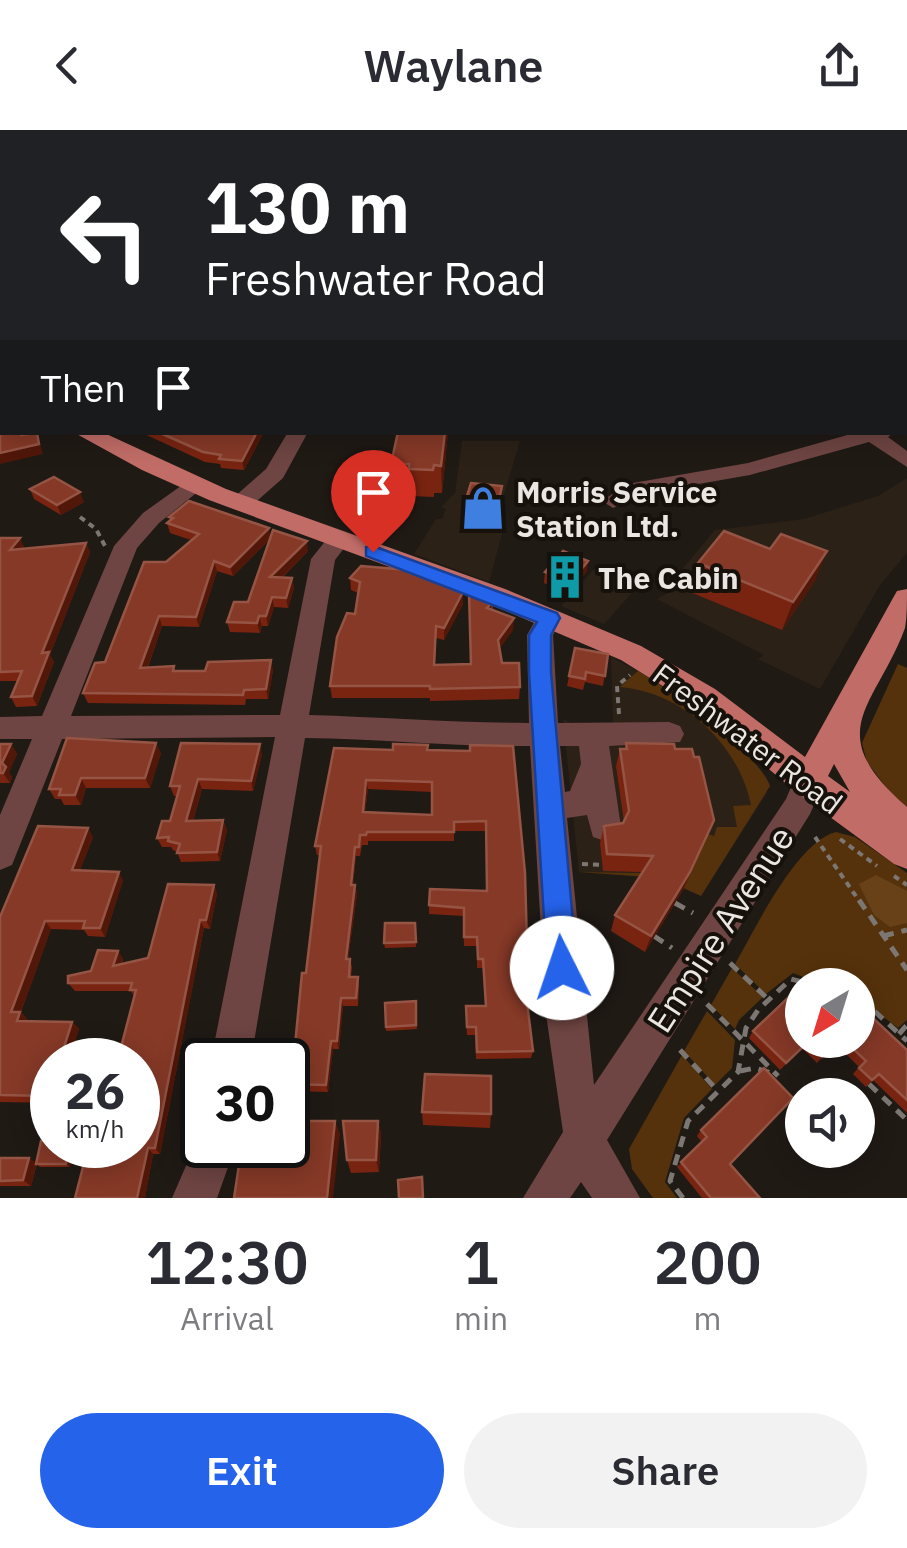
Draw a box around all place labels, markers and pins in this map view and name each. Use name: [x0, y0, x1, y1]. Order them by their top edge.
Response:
pin: [331, 450, 416, 553]
place label: Morris Service Station Ltd.: [516, 472, 717, 545]
shop icon: Morris Service Station Ltd.: [459, 484, 507, 532]
building icon: The Cabin: [541, 553, 589, 601]
place label: The Cabin: [598, 558, 739, 597]

